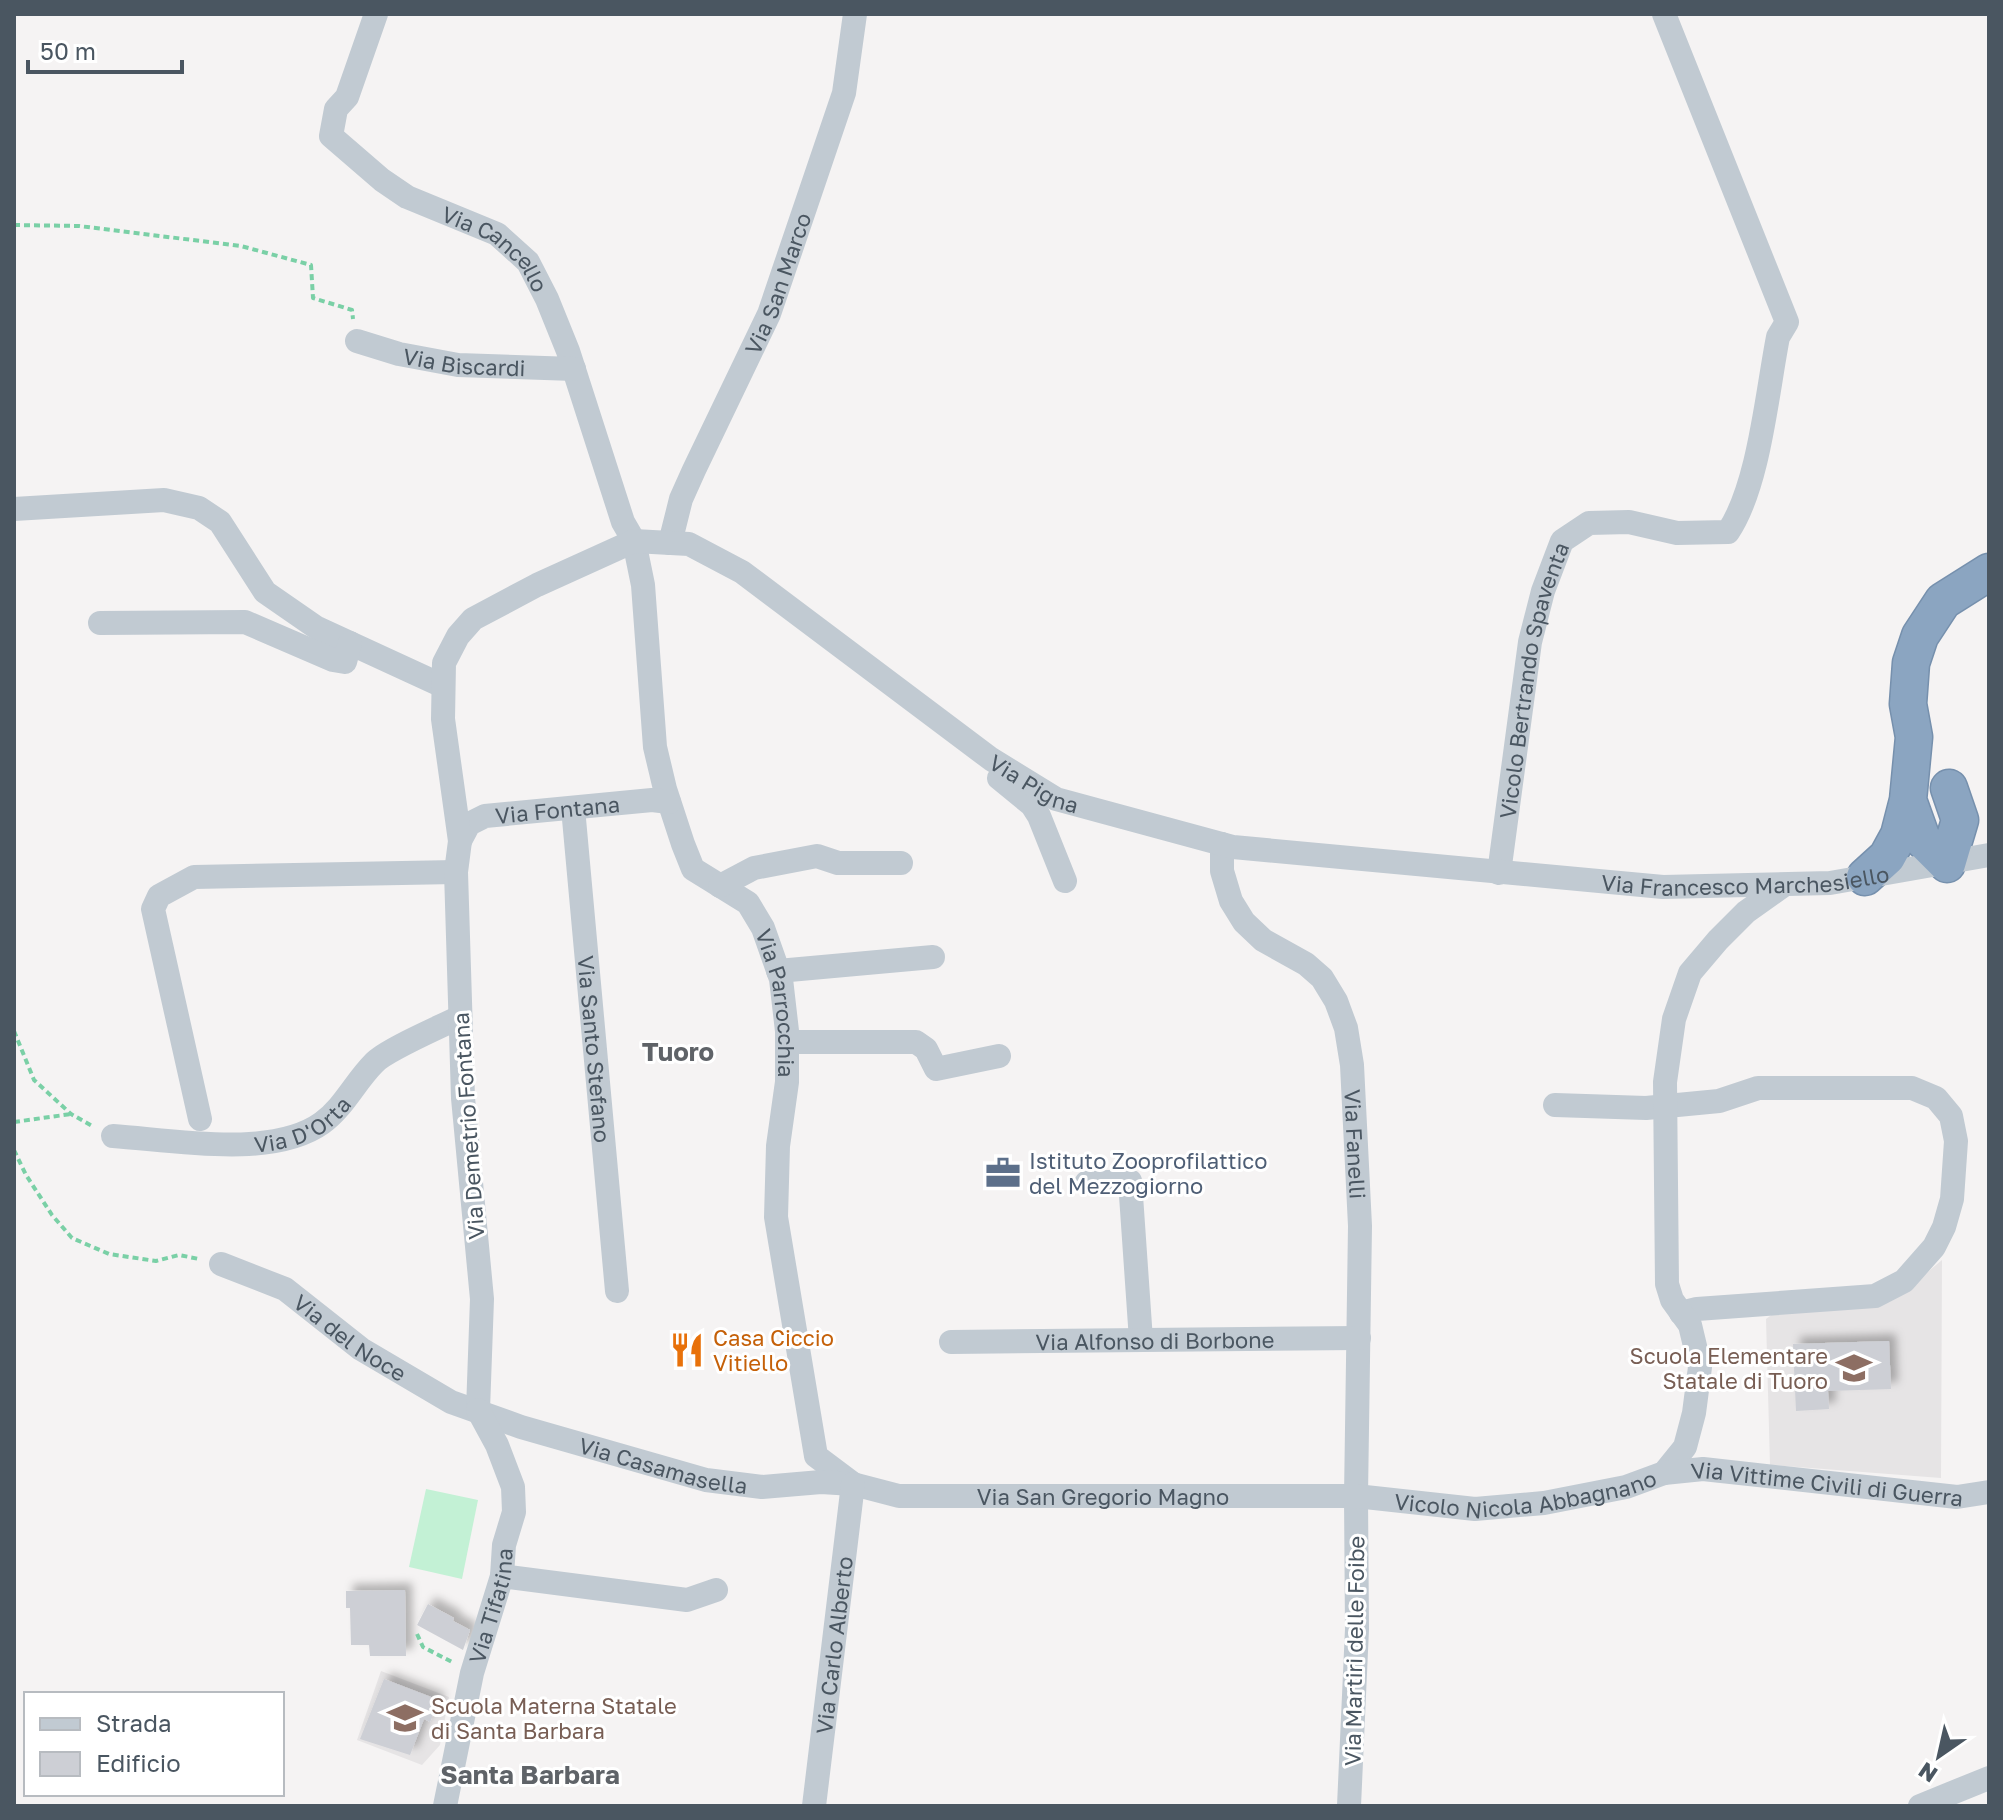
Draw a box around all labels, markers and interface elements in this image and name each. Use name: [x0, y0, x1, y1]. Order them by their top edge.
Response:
scale bar: [28, 24, 182, 74]
text: 50 m: [40, 36, 96, 65]
street label: Via Cancello: [438, 199, 554, 296]
street label: Via San Marco: [738, 209, 816, 358]
street label: Via Biscardi: [401, 342, 526, 381]
street label: Vicolo Bertrando Spaventa: [1493, 538, 1574, 820]
street label: Via Pigna: [985, 748, 1082, 818]
street label: Via Fontana: [494, 790, 621, 828]
street label: Via Francesco Marchesiello: [1600, 859, 1891, 901]
street label: Via Parrocchia: [751, 925, 801, 1077]
street label: Via Santo Stefano: [573, 954, 617, 1144]
street label: Via Demetrio Fontana: [447, 1012, 489, 1240]
district label: Tuoro: [642, 1036, 714, 1067]
street label: Via Fanelli: [1340, 1088, 1372, 1200]
street label: Via D'Orta: [253, 1091, 356, 1157]
place label: Istituto Zooprofilattico del Mezzogiorno: [1029, 1147, 1268, 1199]
office icon: Istituto Zooprofilattico del Mezzogiorno: [984, 1154, 1022, 1192]
street label: Via del Noce: [289, 1288, 411, 1386]
place label: Casa Ciccio Vitiello: [713, 1324, 834, 1376]
street label: Via Alfonso di Borbone: [1035, 1325, 1275, 1355]
restaurant icon: Casa Ciccio Vitiello: [668, 1331, 706, 1369]
place label: Scuola Elementare Statale di Tuoro: [1630, 1342, 1828, 1394]
school or university icon: Scuola Elementare Statale di Tuoro: [1835, 1349, 1873, 1387]
street label: Via Casamasella: [576, 1431, 749, 1499]
street label: Via Vittime Civili di Guerra: [1690, 1455, 1965, 1511]
street label: Vicolo Nicola Abbagnano: [1393, 1464, 1660, 1523]
street label: Via San Gregorio Magno: [977, 1483, 1229, 1510]
street label: Via Martiri delle Foibe: [1338, 1536, 1370, 1766]
street label: Via Tifatina: [462, 1547, 517, 1667]
street label: Via Carlo Alberto: [809, 1555, 858, 1736]
legend: [24, 1692, 284, 1796]
place label: Scuola Materna Statale di Santa Barbara: [431, 1692, 677, 1744]
school or university icon: Scuola Materna Statale di Santa Barbara: [386, 1699, 424, 1737]
text: Strada: [96, 1708, 171, 1737]
north arrow: [1899, 1716, 1979, 1796]
text: Edificio: [96, 1748, 181, 1777]
text: N: [1913, 1757, 1942, 1789]
district label: Santa Barbara: [440, 1759, 620, 1790]

